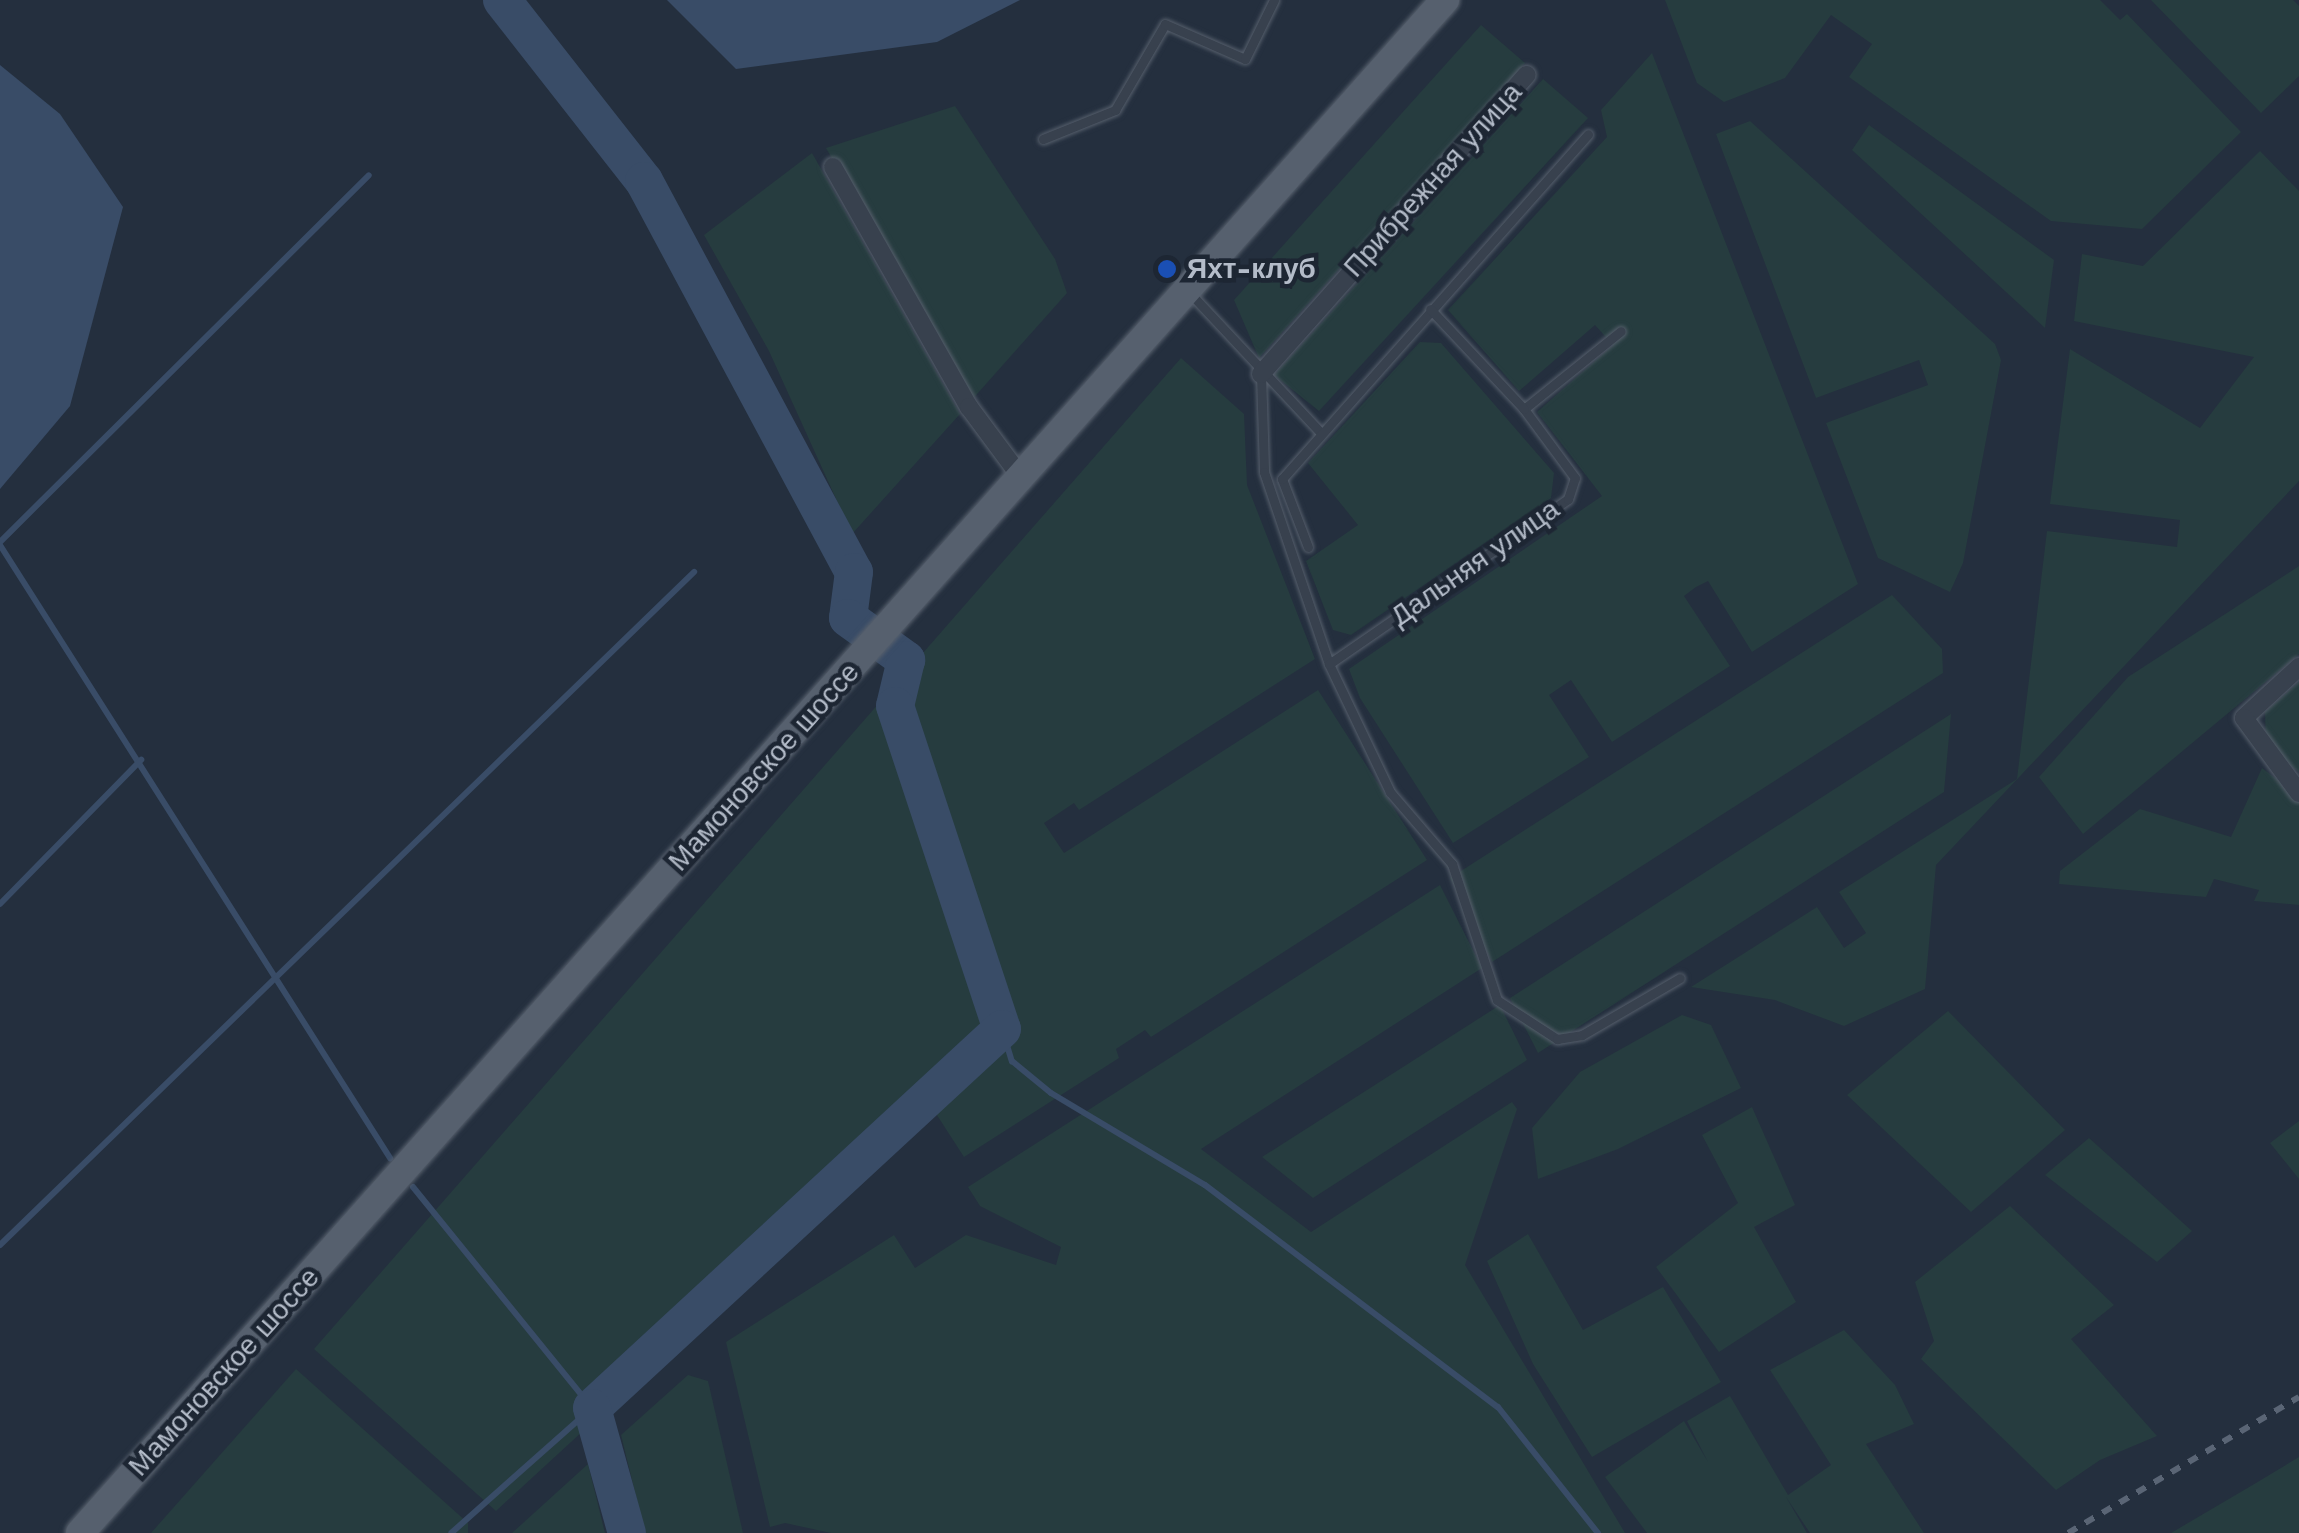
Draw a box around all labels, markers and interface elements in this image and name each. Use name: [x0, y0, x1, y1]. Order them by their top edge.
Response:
street label: Прибрежная улица: [1337, 76, 1529, 284]
place label: Яхт-клуб: [1187, 252, 1316, 286]
marker: Яхт-клуб: [1156, 258, 1178, 280]
street label: Дальняя улица: [1384, 493, 1566, 633]
street label: Мамоновское шоссе: [662, 656, 866, 878]
street label: Мамоновское шоссе: [122, 1261, 326, 1483]

